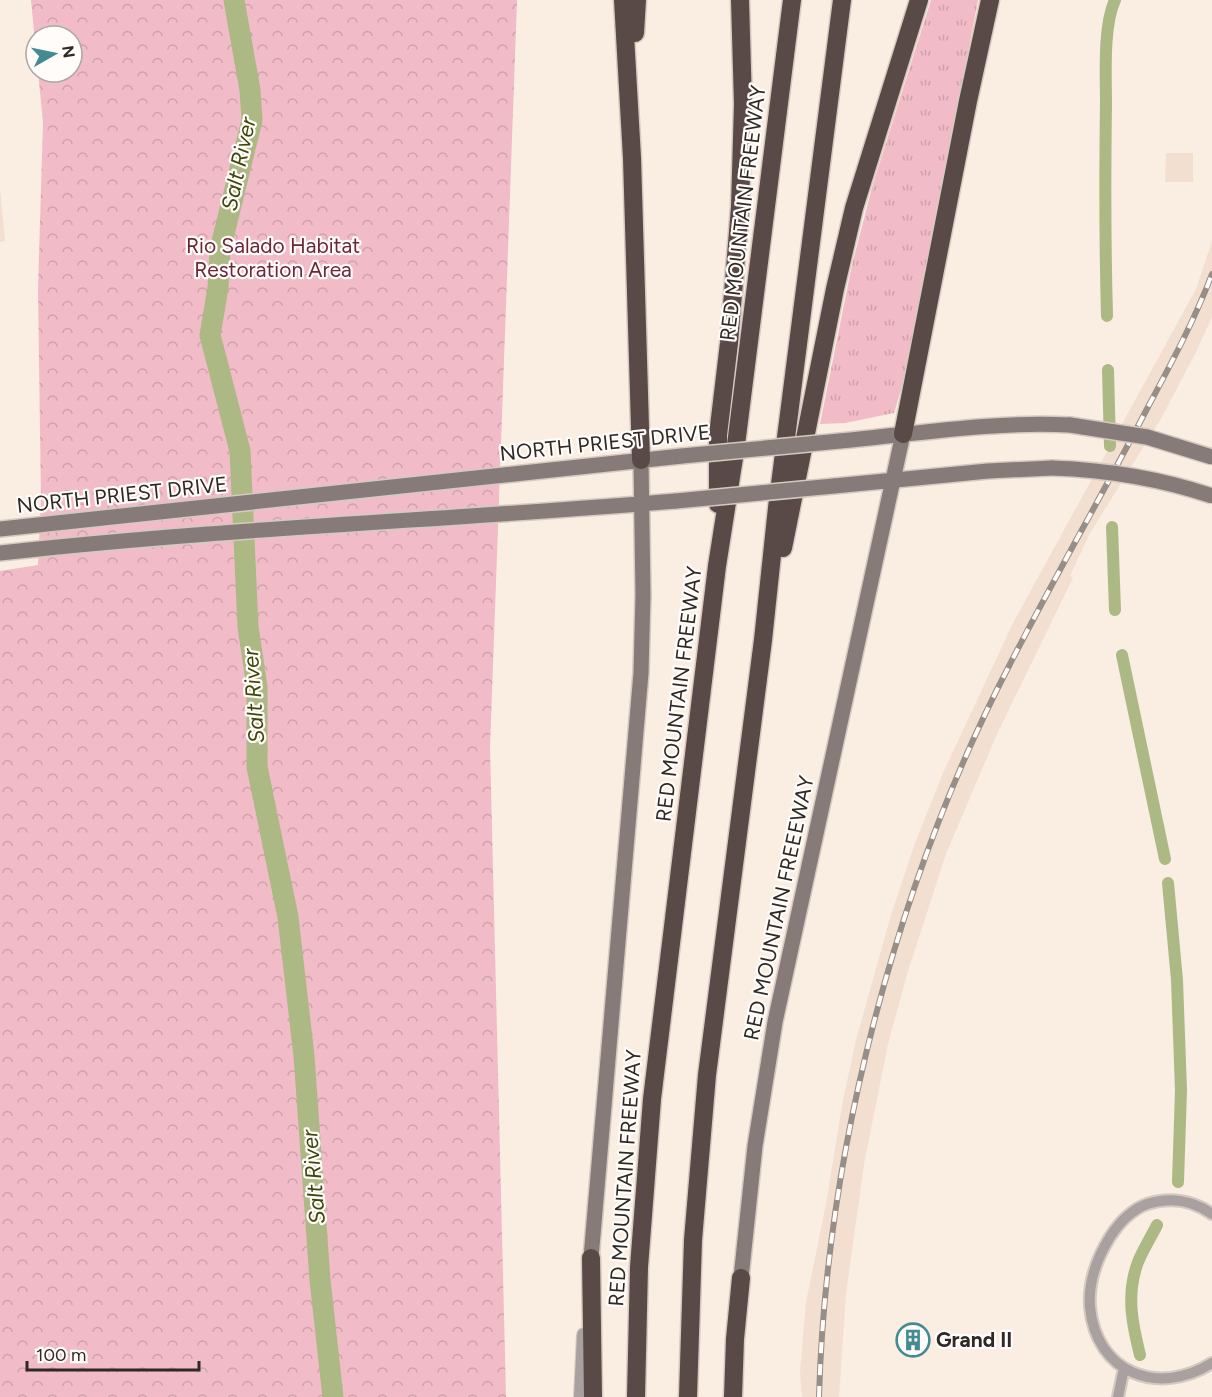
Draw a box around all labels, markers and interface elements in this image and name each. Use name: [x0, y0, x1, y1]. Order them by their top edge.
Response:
north arrow: [24, 24, 84, 84]
text: N: [58, 44, 79, 59]
street label: RED MOUNTAIN FREEWAY: [714, 83, 771, 342]
water label: Salt River: [215, 113, 262, 213]
park label: Rio Salado Habitat Restoration Area: [186, 233, 360, 282]
street label: NORTH PRIEST DRIVE: [498, 419, 711, 466]
street label: NORTH PRIEST DRIVE: [15, 471, 228, 518]
street label: RED MOUNTAIN FREEWAY: [650, 564, 707, 823]
water label: Salt River: [237, 646, 270, 744]
street label: RED MOUNTAIN FREEEWAY: [738, 773, 819, 1042]
street label: RED MOUNTAIN FREEWAY: [603, 1048, 646, 1307]
water label: Salt River: [296, 1127, 331, 1225]
building icon: Grand II: [895, 1322, 931, 1358]
place label: Grand II: [936, 1327, 1012, 1352]
scale bar: [27, 1334, 200, 1372]
text: 100 m: [36, 1344, 86, 1366]

